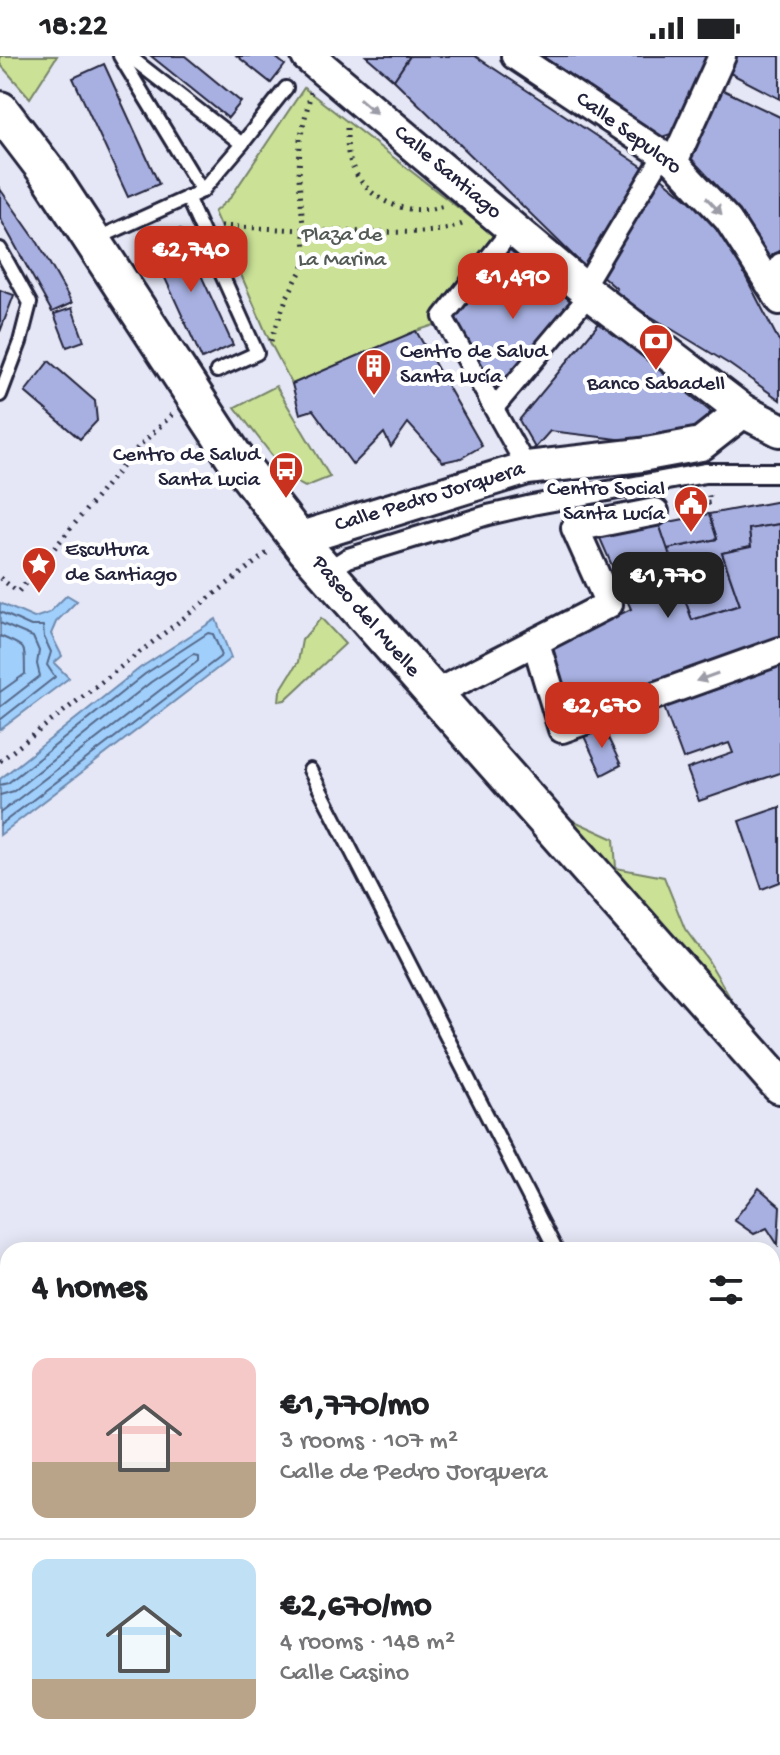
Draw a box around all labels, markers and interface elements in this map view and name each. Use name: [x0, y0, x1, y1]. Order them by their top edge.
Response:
text: 18:22: [40, 11, 107, 46]
street label: Calle Sepulcro: [570, 87, 686, 181]
one-way arrow: [357, 97, 377, 114]
street label: Calle Santiago: [388, 120, 506, 226]
one-way arrow: [705, 196, 723, 215]
park label: Plaza de La Marina: [298, 223, 387, 274]
pin: €2,740: [126, 226, 256, 294]
text: €2,740: [153, 236, 229, 267]
pin: €1,490: [448, 253, 578, 321]
text: €1,490: [476, 263, 550, 294]
bank icon: Banco Sabadell: [637, 322, 675, 372]
place label: Centro de Salud Santa Lucía: [400, 340, 549, 391]
building icon: Centro de Salud Santa Lucía: [355, 347, 393, 397]
place label: Banco Sabadell: [586, 372, 725, 398]
place label: Centro de Salud Santa Lucia: [113, 443, 262, 494]
bus stop icon: Centro de Salud Santa Lucia: [267, 450, 305, 500]
street label: Calle Pedro Jorquera: [332, 457, 529, 539]
place label: Centro Social Santa Lucía: [547, 477, 666, 528]
public building icon: Centro Social Santa Lucía: [672, 484, 710, 534]
place label: Escultura de Santiago: [65, 538, 177, 589]
place icon: Escultura de Santiago: [20, 545, 58, 595]
street label: Paseo del Muelle: [304, 550, 425, 684]
pin: €1,770: [603, 552, 733, 620]
text: €1,770: [630, 562, 706, 593]
one-way arrow: [694, 672, 718, 684]
pin: €2,670: [537, 682, 667, 750]
text: €2,670: [563, 692, 641, 723]
icon: filters: [704, 1268, 748, 1312]
text: 4 homes: [32, 1270, 146, 1310]
text: €1,770/mo: [280, 1387, 429, 1427]
icon: home: [96, 1390, 192, 1486]
text: 3 rooms · 107 m²: [280, 1427, 458, 1458]
text: Calle de Pedro Jorquera: [280, 1458, 548, 1489]
text: €2,670/mo: [280, 1588, 432, 1628]
icon: home: [96, 1591, 192, 1687]
text: 4 rooms · 148 m²: [280, 1628, 455, 1659]
text: Calle Casino: [280, 1659, 409, 1690]

